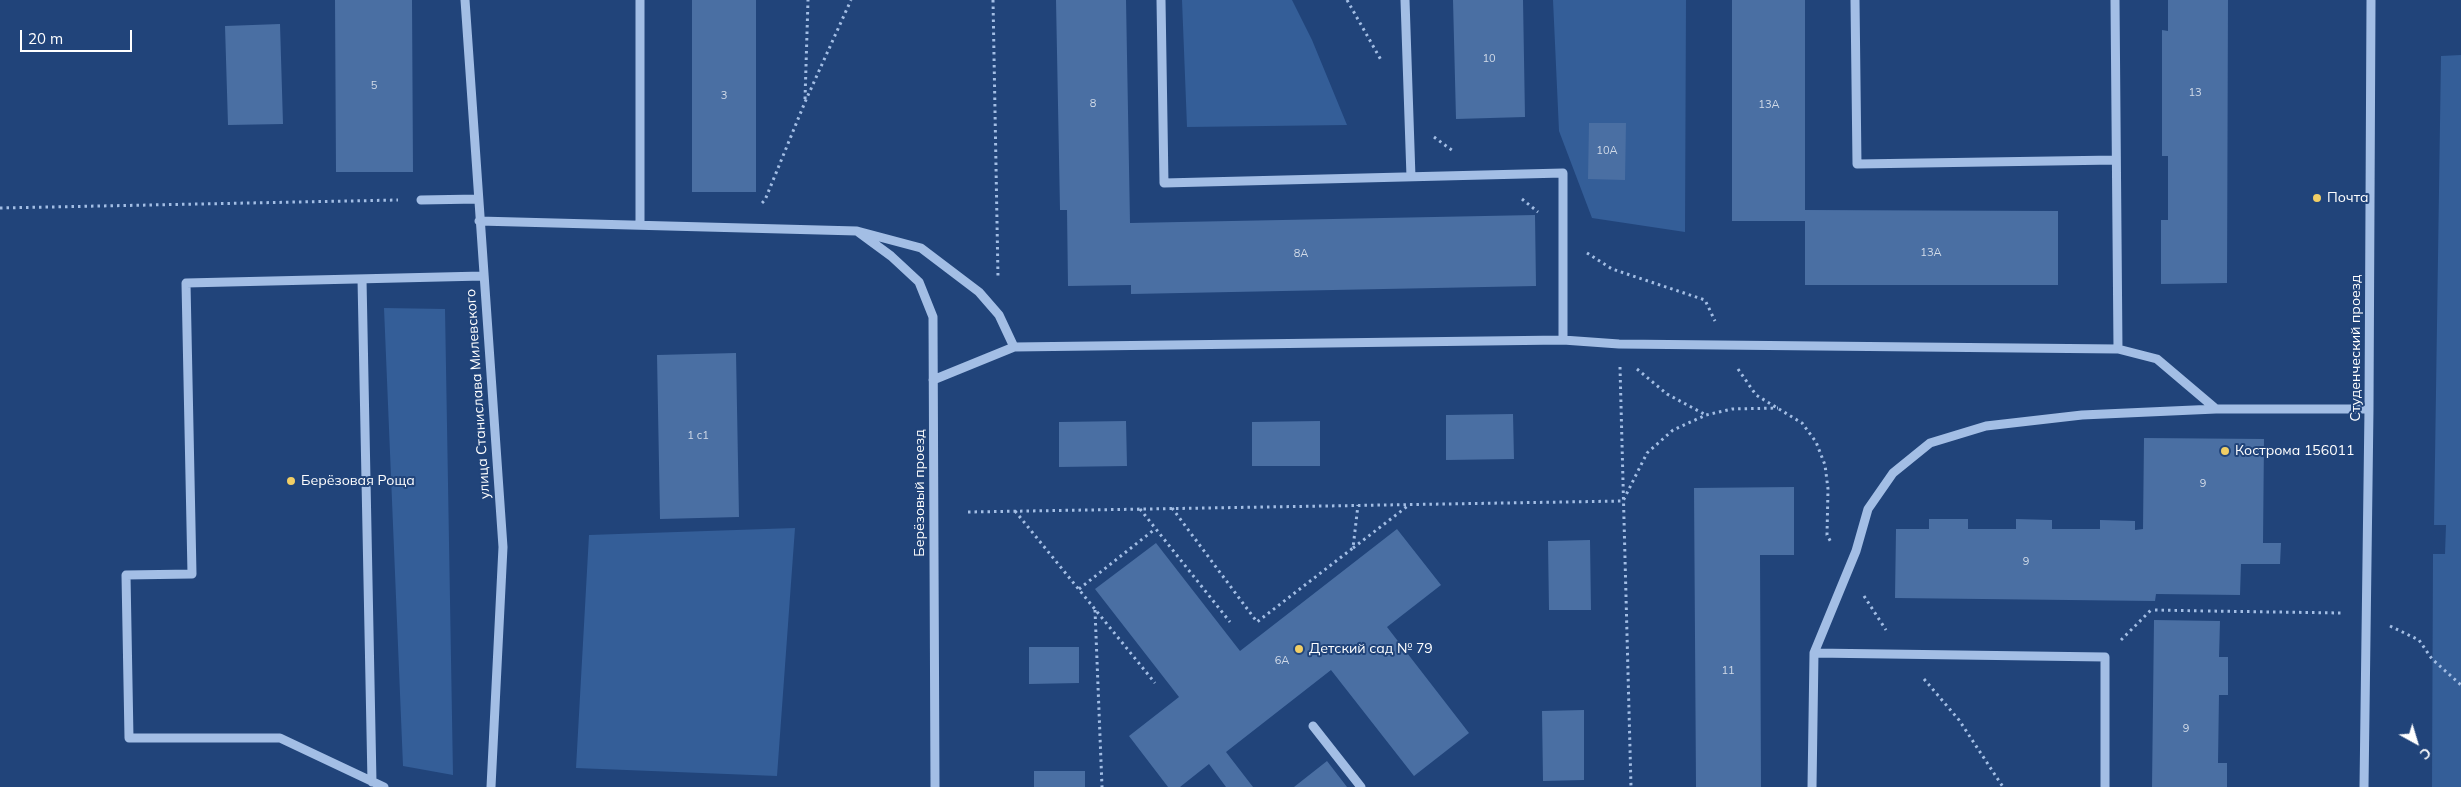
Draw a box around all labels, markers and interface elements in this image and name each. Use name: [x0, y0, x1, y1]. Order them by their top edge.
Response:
scale bar: [22, 20, 135, 52]
text: 20 m: [28, 29, 63, 48]
house number: 10: [1482, 52, 1496, 66]
house number: 5: [371, 79, 377, 93]
house number: 13: [2188, 86, 2202, 100]
house number: 3: [721, 89, 727, 103]
house number: 8: [1090, 97, 1096, 111]
house number: 13А: [1758, 98, 1780, 112]
house number: 10А: [1596, 144, 1618, 158]
place label: Почта: [2327, 190, 2369, 206]
marker: Почта: [2311, 192, 2323, 204]
house number: 13А: [1920, 246, 1942, 260]
house number: 8А: [1294, 247, 1308, 261]
street label: Студенческий проезд: [2348, 274, 2364, 422]
street label: улица Станислава Милевского: [462, 288, 494, 500]
house number: 1 с1: [687, 429, 709, 443]
street label: Берёзовый проезд: [912, 429, 928, 557]
place label: Кострома 156011: [2235, 443, 2354, 459]
marker: Кострома 156011: [2219, 445, 2231, 457]
place label: Берёзовая Роща: [301, 473, 415, 489]
marker: Берёзовая Роща: [285, 475, 297, 487]
house number: 9: [2200, 477, 2206, 491]
house number: 9: [2023, 555, 2029, 569]
place label: Детский сад № 79: [1309, 641, 1433, 657]
marker: Детский сад № 79: [1293, 643, 1305, 655]
house number: 6А: [1275, 654, 1289, 668]
house number: 11: [1721, 664, 1735, 678]
north arrow: [2391, 717, 2441, 767]
house number: 9: [2183, 722, 2189, 736]
text: С: [2416, 744, 2435, 764]

